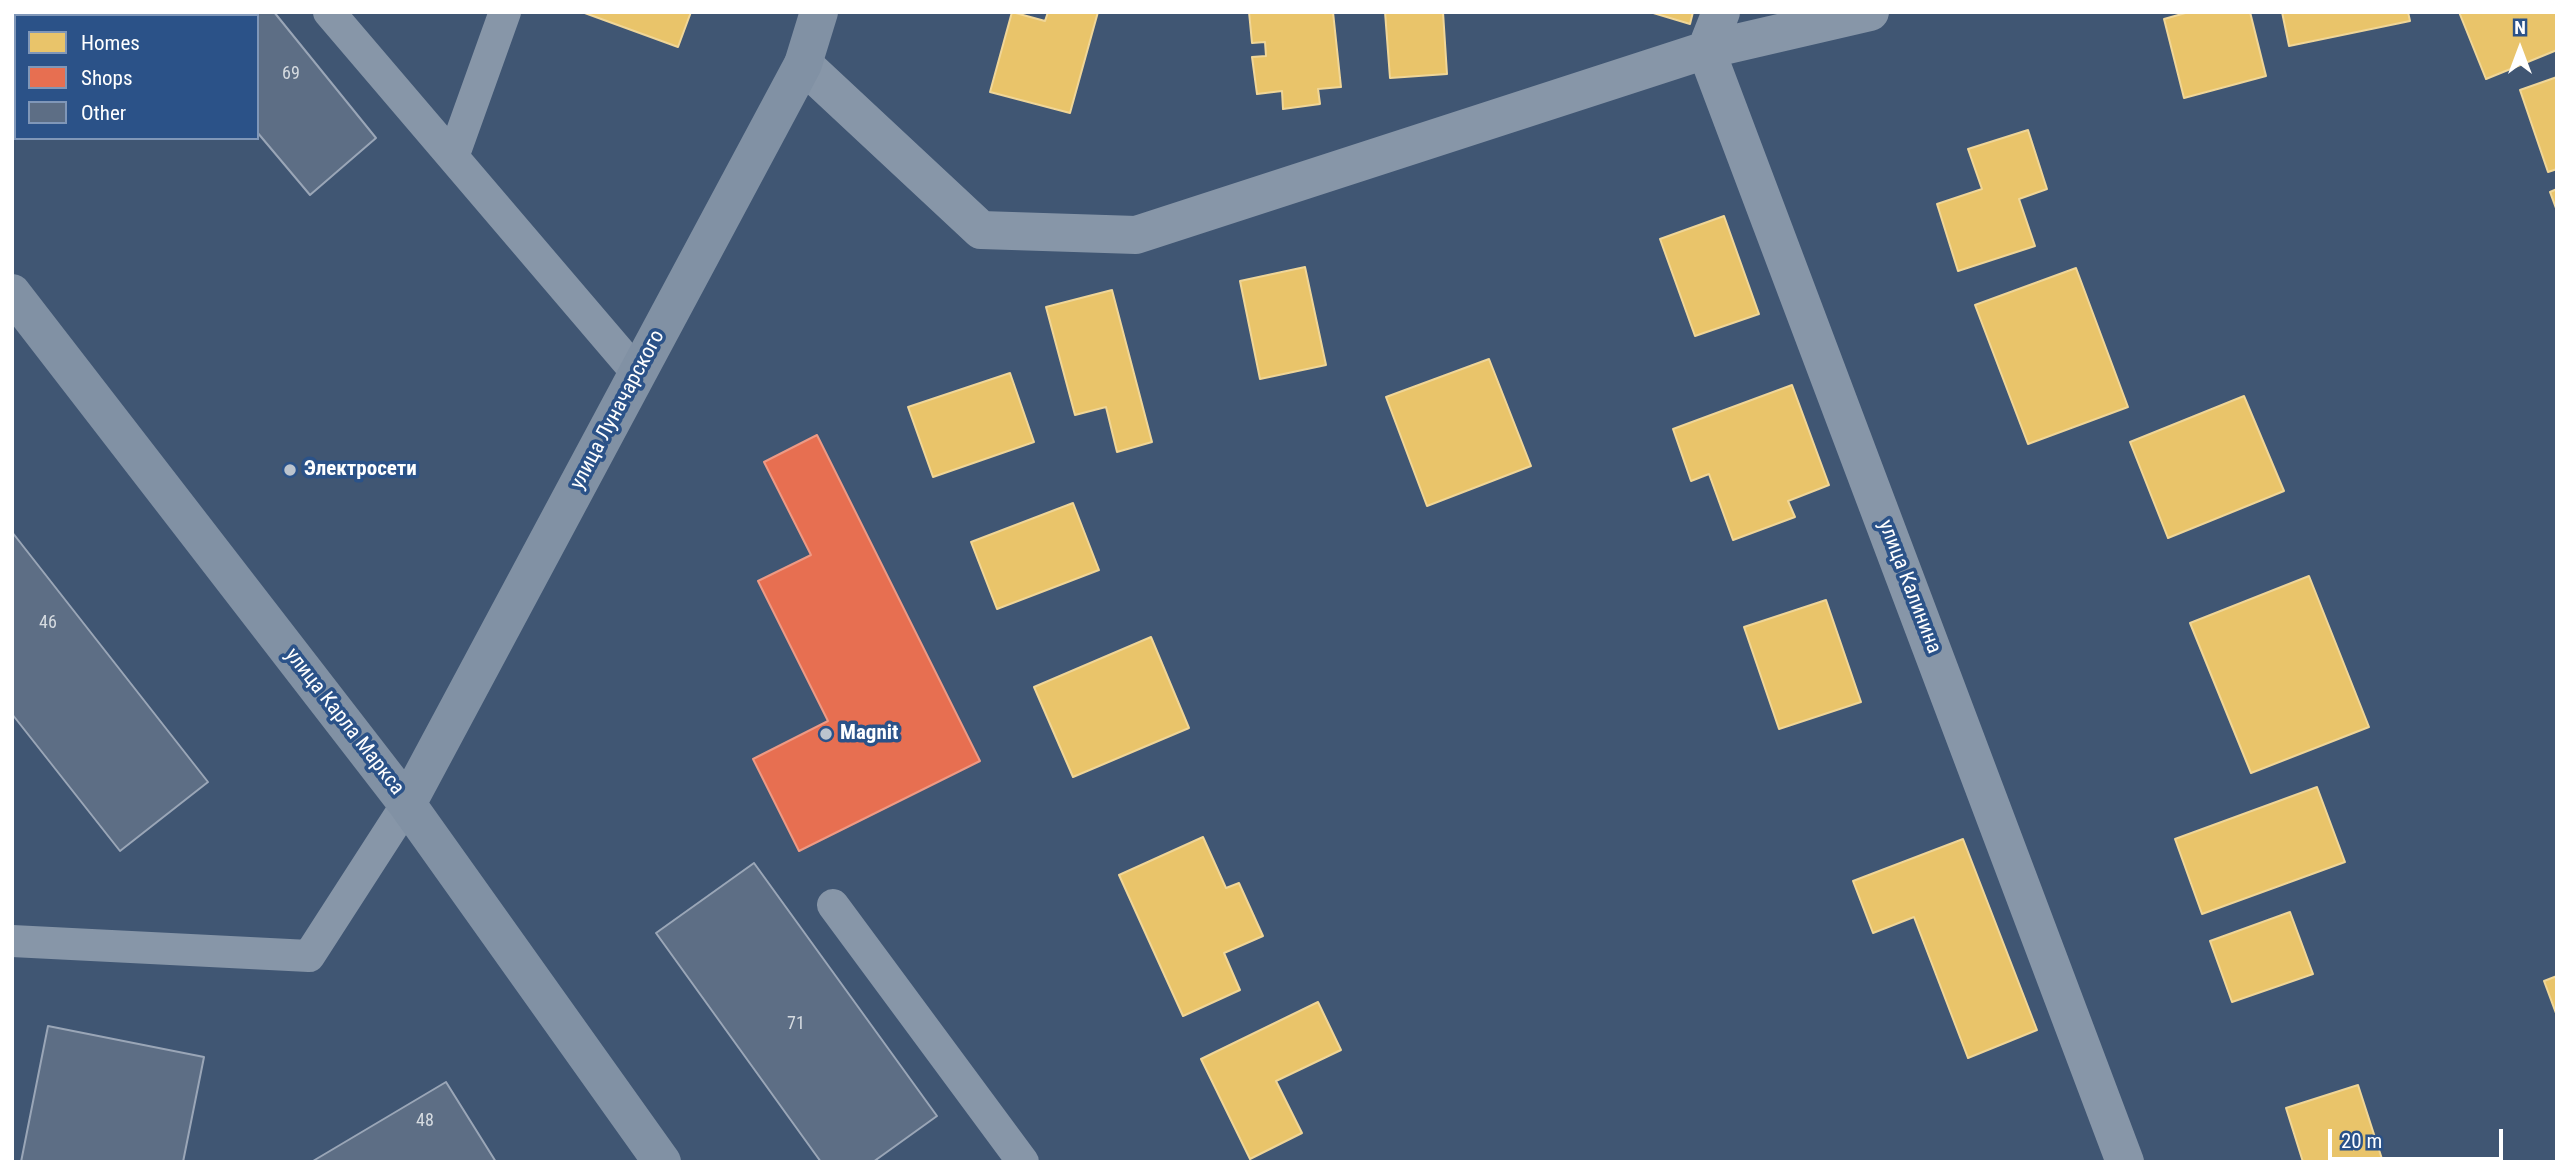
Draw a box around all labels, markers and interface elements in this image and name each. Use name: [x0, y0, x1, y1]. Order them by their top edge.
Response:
legend: [14, 14, 259, 140]
north arrow: [2485, 14, 2555, 84]
text: N: [2514, 16, 2526, 39]
text: Homes: [81, 31, 140, 55]
house number: 69: [282, 63, 300, 85]
text: Shops: [81, 66, 133, 90]
text: Other: [81, 101, 126, 125]
street label: улица Луначарского: [565, 326, 671, 494]
place label: Электросети: [304, 457, 417, 483]
marker: Электросети: [282, 462, 298, 478]
street label: улица Калинина: [1872, 517, 1946, 657]
house number: 46: [39, 612, 57, 634]
street label: улица Карла Маркса: [279, 644, 409, 800]
place label: Magnit: [840, 721, 898, 747]
marker: Magnit: [818, 726, 834, 742]
house number: 71: [787, 1013, 805, 1035]
house number: 48: [416, 1110, 434, 1132]
scale bar: [2331, 1114, 2506, 1158]
text: 20 m: [2341, 1129, 2382, 1153]

